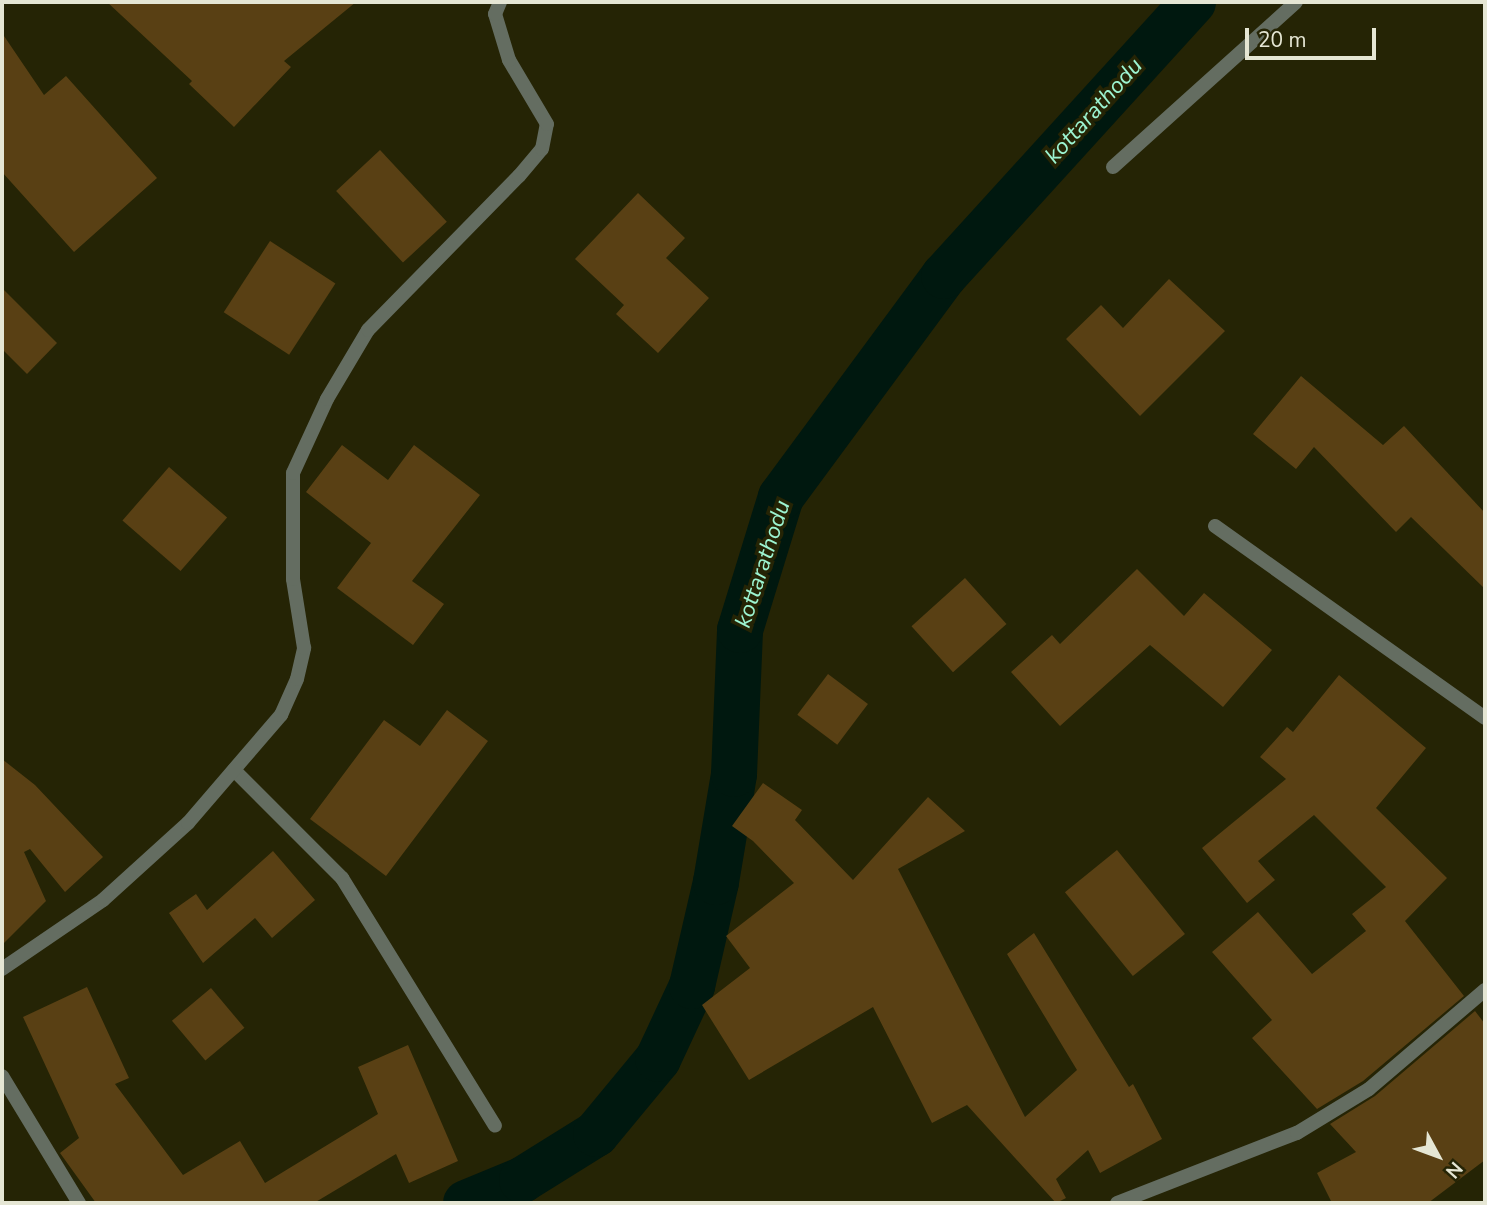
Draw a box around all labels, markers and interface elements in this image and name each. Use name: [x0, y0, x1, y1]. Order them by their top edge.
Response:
scale bar: [1249, 14, 1380, 58]
text: 20 m: [1258, 26, 1307, 54]
water label: kottarathodu: [1039, 53, 1149, 169]
water label: kottarathodu: [729, 497, 797, 631]
north arrow: [1403, 1121, 1473, 1191]
text: N: [1439, 1156, 1468, 1184]

